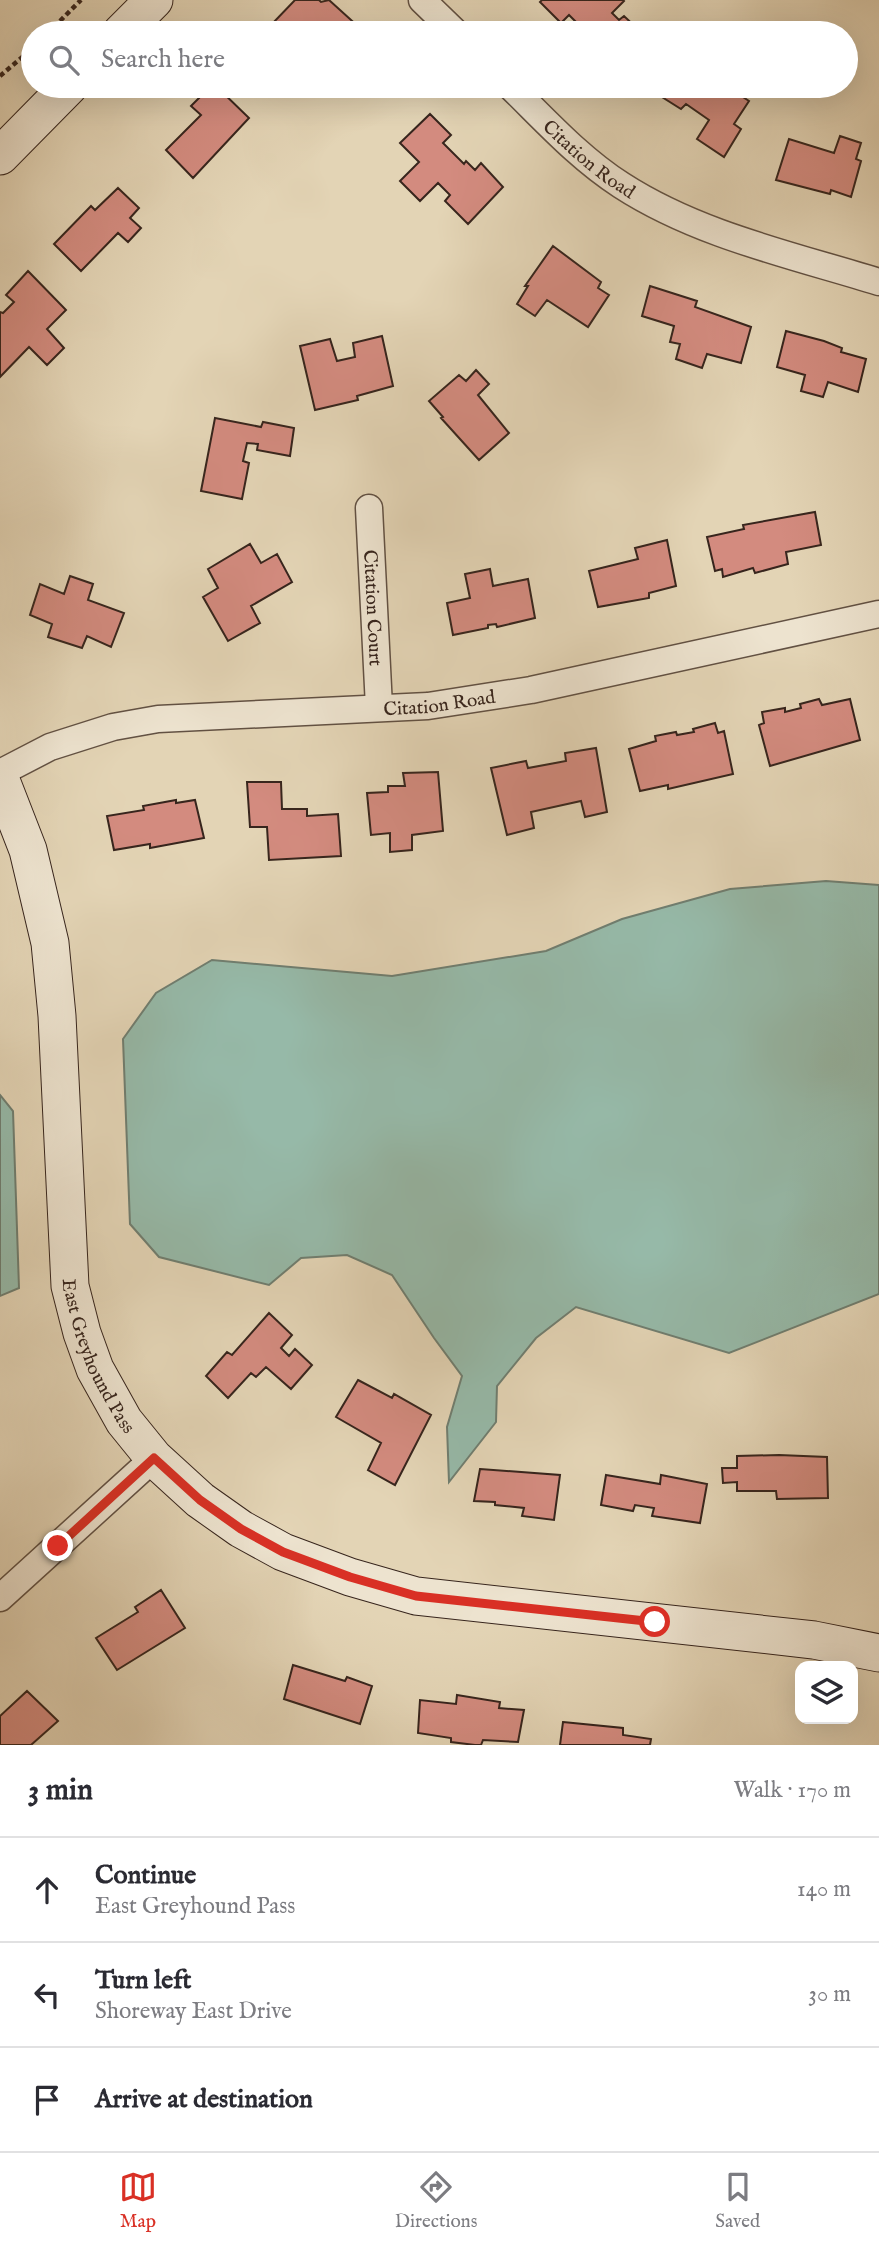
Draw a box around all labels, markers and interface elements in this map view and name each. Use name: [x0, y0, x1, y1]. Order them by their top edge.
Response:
search box: [21, 21, 858, 98]
icon: search: [45, 41, 83, 79]
text: Search here: [101, 43, 225, 76]
street label: Citation Road: [537, 115, 640, 205]
street label: Citation Court: [357, 549, 387, 667]
street label: Citation Road: [383, 686, 498, 722]
street label: East Greyhound Pass: [56, 1278, 139, 1439]
route end: [42, 1530, 73, 1561]
route start: [639, 1606, 670, 1637]
map controls: [795, 1661, 858, 1724]
button: layers: [795, 1661, 858, 1724]
text: 3 min: [28, 1772, 93, 1810]
text: Walk · 170 m: [733, 1776, 851, 1805]
text: Continue: [95, 1859, 196, 1892]
icon: ahead: [28, 1871, 66, 1909]
text: 140 m: [797, 1875, 851, 1904]
text: East Greyhound Pass: [95, 1892, 295, 1921]
text: Turn left: [95, 1964, 192, 1997]
icon: left: [28, 1976, 66, 2014]
text: 30 m: [808, 1980, 851, 2009]
text: Shoreway East Drive: [95, 1997, 292, 2026]
icon: arrive: [28, 2081, 66, 2119]
text: Arrive at destination: [95, 2083, 313, 2116]
tab: Map: [119, 2168, 157, 2234]
tab: Directions: [395, 2168, 477, 2234]
tab: Saved: [715, 2168, 760, 2234]

